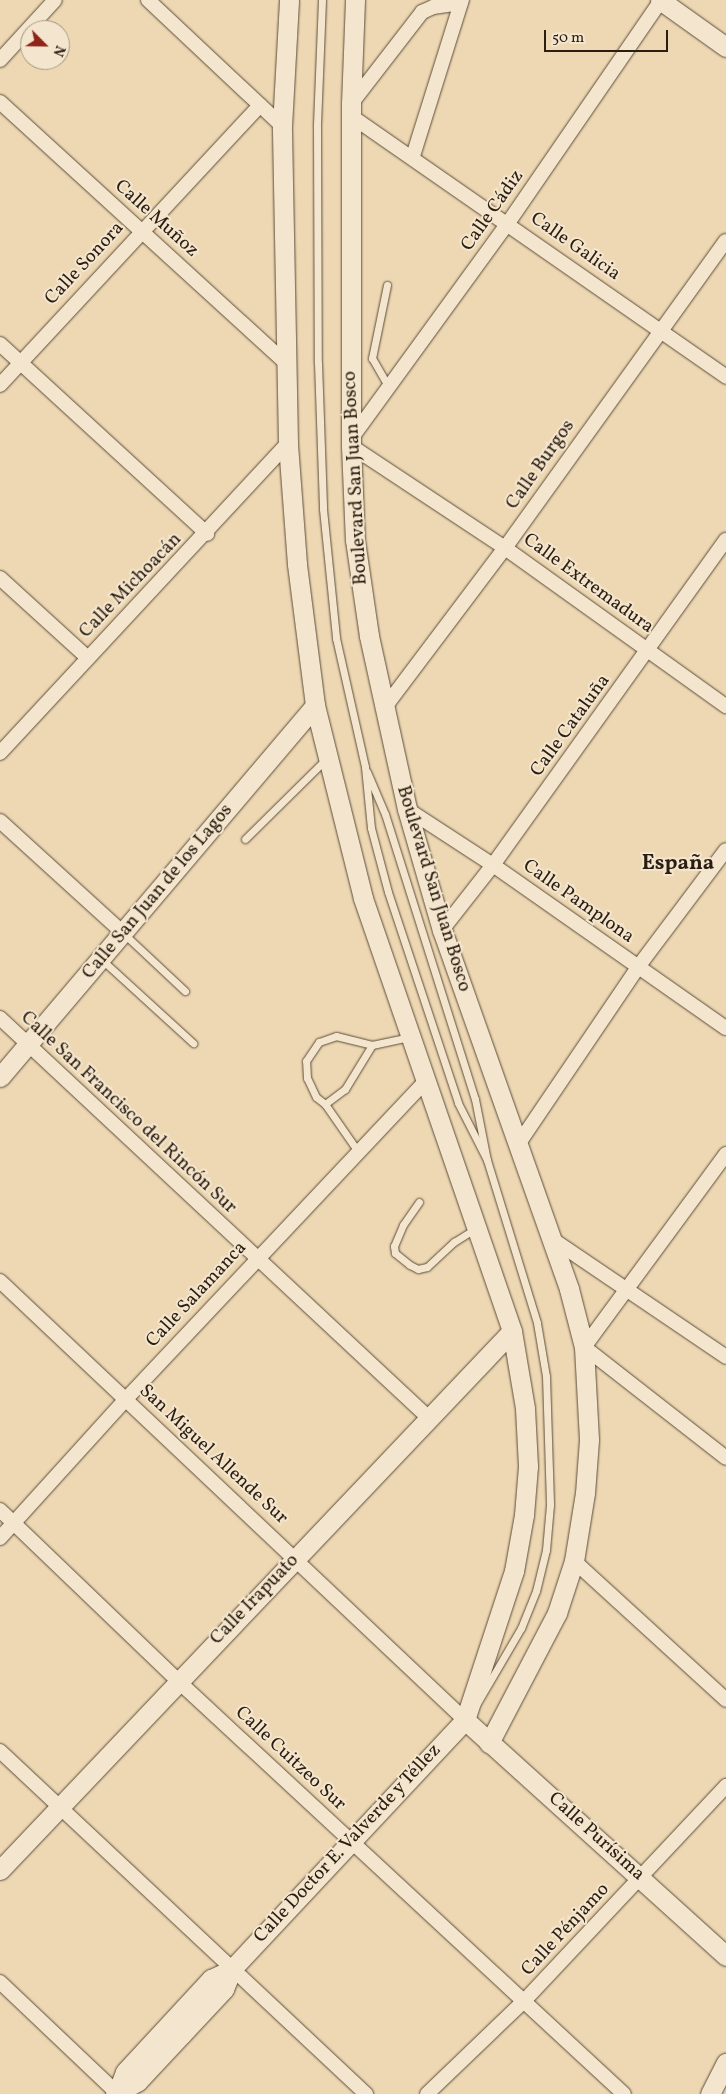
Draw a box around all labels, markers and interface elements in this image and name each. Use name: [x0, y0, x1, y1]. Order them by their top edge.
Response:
north arrow: [20, 20, 70, 70]
scale bar: [546, 20, 670, 52]
text: 50 m: [552, 28, 584, 49]
text: N: [48, 42, 69, 59]
street label: Calle Cádiz: [457, 166, 529, 256]
street label: Calle Muñoz: [109, 175, 203, 263]
street label: Calle Galicia: [526, 208, 624, 286]
street label: Calle Sonora: [41, 218, 129, 310]
street label: Boulevard San Juan Bosco: [339, 370, 373, 586]
street label: Calle Burgos: [502, 416, 580, 514]
street label: Calle Michoacán: [75, 529, 187, 643]
street label: Calle Extremadura: [518, 529, 658, 639]
street label: Calle Cataluña: [526, 670, 616, 782]
street label: Boulevard San Juan Bosco: [391, 783, 475, 995]
street label: Calle San Juan de los Lagos: [78, 800, 238, 984]
district label: España: [642, 851, 714, 877]
street label: Calle Pamplona: [518, 855, 638, 949]
street label: Calle San Francisco del Rincón Sur: [15, 1007, 241, 1219]
street label: Calle Salamanca: [142, 1237, 252, 1353]
street label: San Miguel Allende Sur: [134, 1380, 292, 1530]
street label: Calle Irapuato: [206, 1550, 304, 1650]
street label: Calle Cuitzeo Sur: [230, 1702, 350, 1816]
street label: Calle Doctor E. Valverde y Téllez: [249, 1739, 447, 1949]
street label: Calle Purísima: [543, 1788, 649, 1886]
street label: Calle Pénjamo: [517, 1879, 615, 1981]

